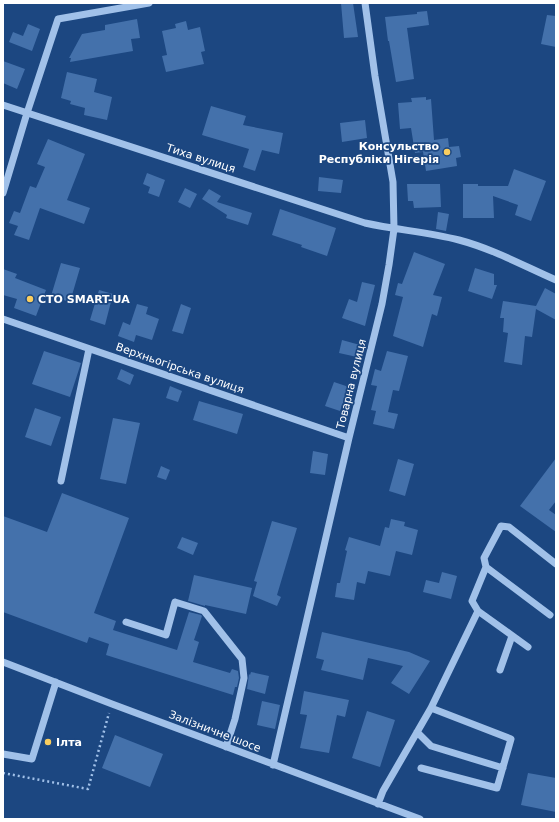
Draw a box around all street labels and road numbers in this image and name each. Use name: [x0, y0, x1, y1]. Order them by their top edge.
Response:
street label: Тиха вулиця: [164, 141, 237, 176]
street label: Товарна вулиця: [334, 338, 369, 431]
street label: Верхньогірська вулиця: [114, 340, 246, 397]
street label: Залізничне шосе: [167, 708, 263, 755]

